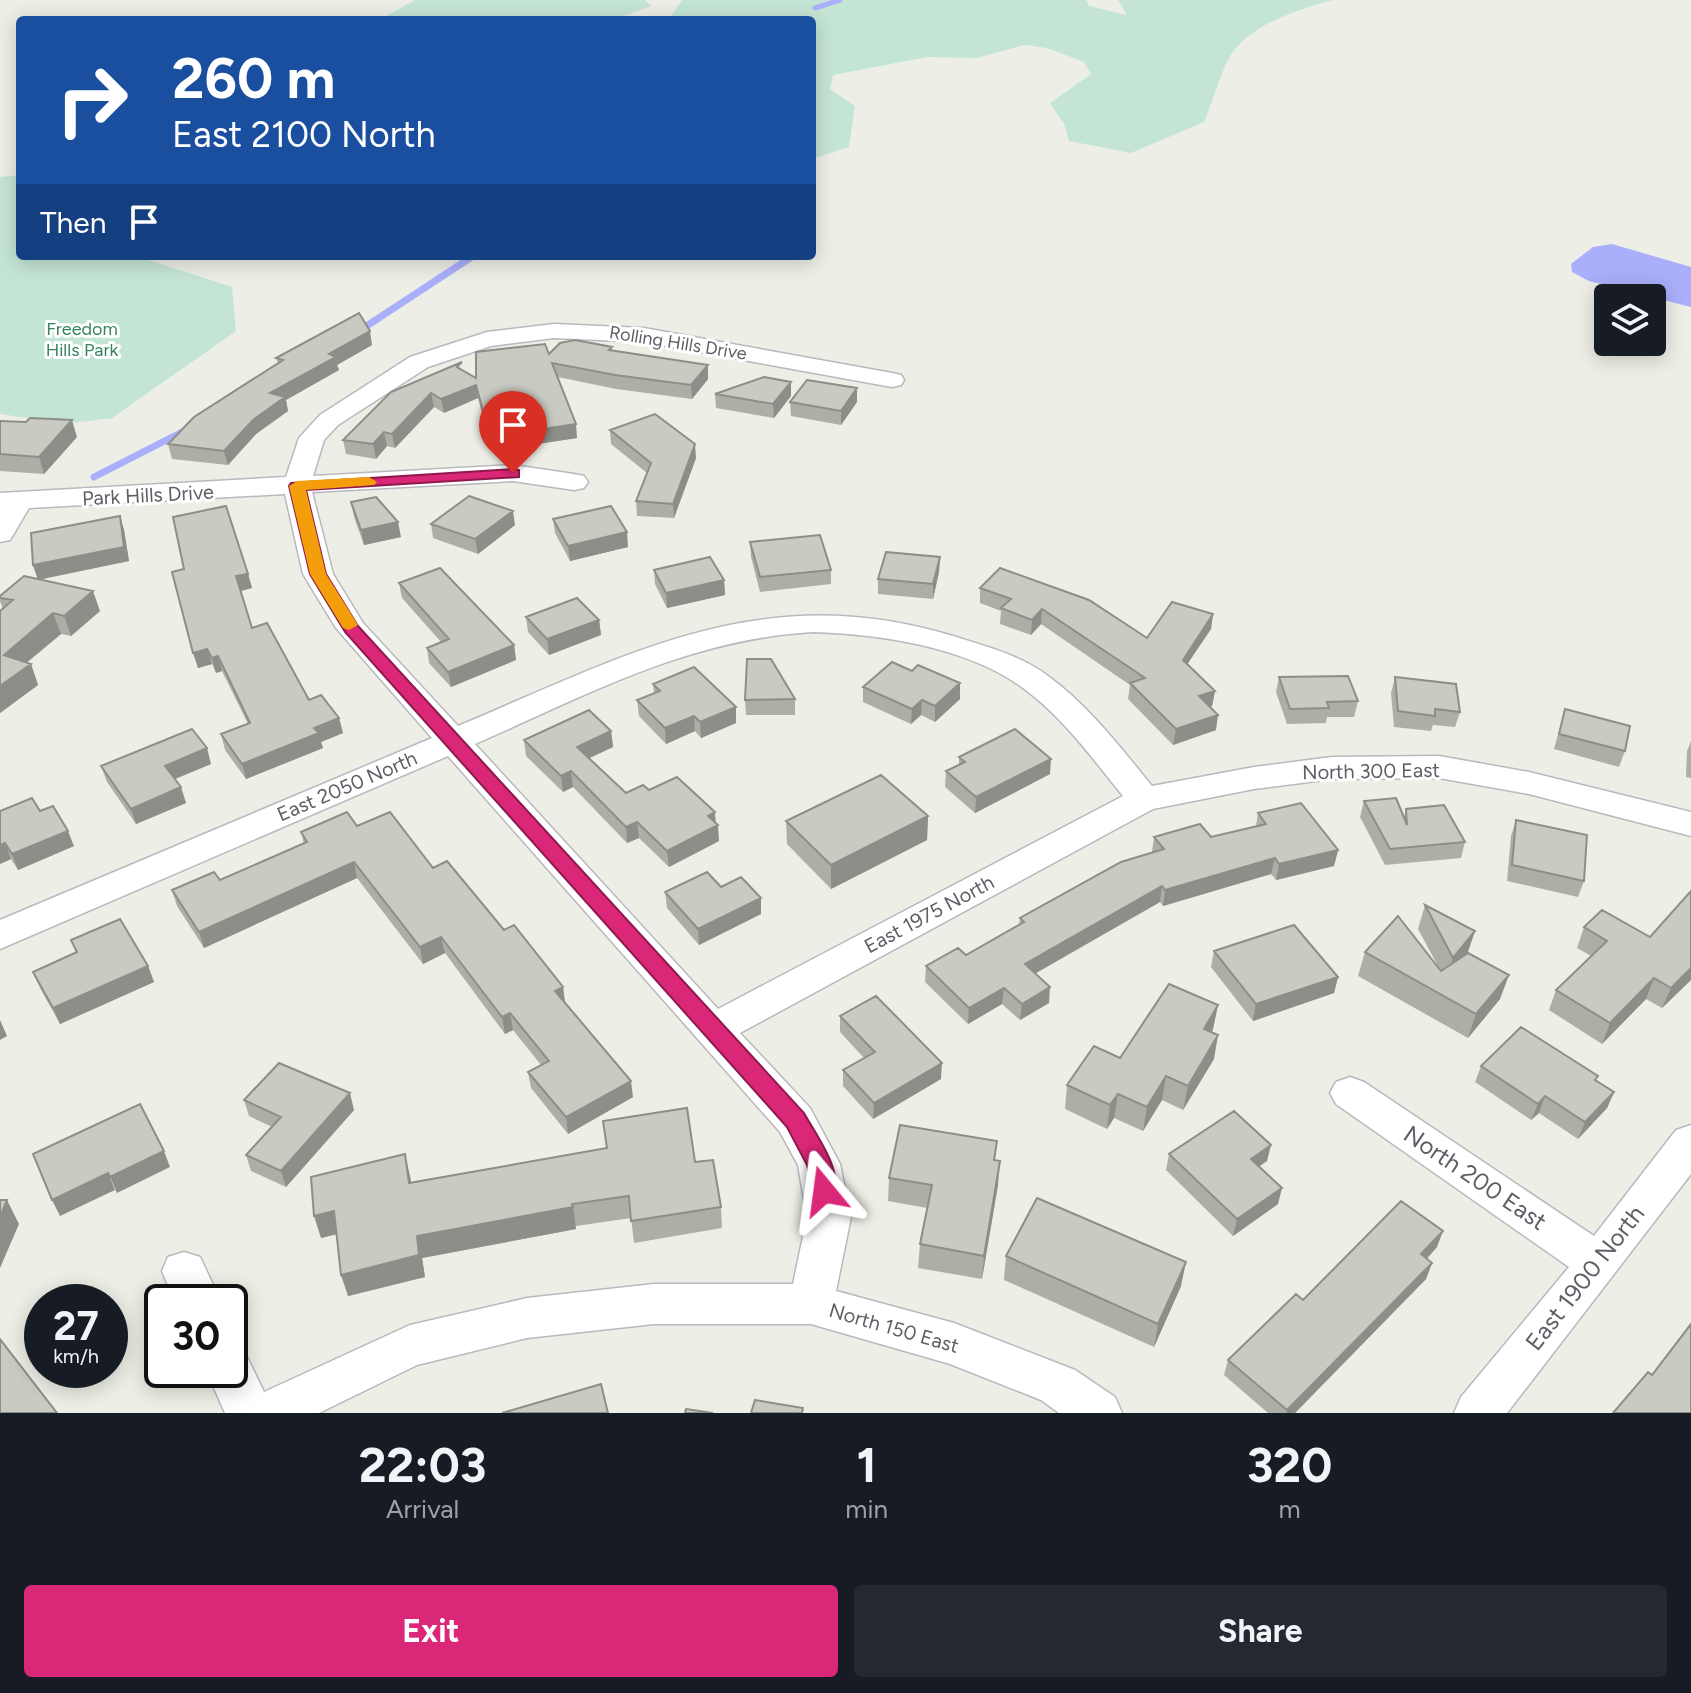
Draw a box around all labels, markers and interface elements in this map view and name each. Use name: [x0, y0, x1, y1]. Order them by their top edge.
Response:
text: 260 m: [172, 45, 335, 112]
icon: right: [40, 48, 144, 152]
text: East 2100 North: [172, 113, 436, 156]
icon: arrive: [122, 200, 166, 244]
text: Then: [40, 204, 106, 241]
map controls: [1594, 284, 1666, 356]
button: layers: [1594, 284, 1666, 356]
park label: Freedom Hills Park: [46, 318, 119, 361]
street label: Rolling Hills Drive: [608, 321, 748, 365]
pin: [479, 391, 547, 473]
icon: arrive: [491, 403, 535, 447]
street label: Park Hills Drive: [81, 480, 215, 510]
street label: East 2050 North: [273, 746, 421, 826]
street label: North 300 East: [1302, 758, 1440, 784]
street label: East 1975 North: [860, 870, 998, 958]
street label: North 200 East: [1398, 1119, 1552, 1236]
position arrow: [782, 1149, 866, 1233]
street label: East 1900 North: [1519, 1199, 1650, 1356]
speed limit sign: 30: [144, 1284, 248, 1388]
street label: North 150 East: [826, 1298, 962, 1358]
text: 27: [53, 1302, 99, 1350]
text: km/h: [53, 1344, 99, 1368]
text: 22:03: [359, 1436, 487, 1494]
text: 1: [856, 1436, 877, 1494]
text: 320: [1247, 1436, 1332, 1494]
text: Arrival: [386, 1493, 459, 1525]
text: min: [845, 1493, 888, 1525]
text: m: [1278, 1493, 1301, 1525]
button: Exit: [24, 1585, 838, 1677]
button: Share: [854, 1585, 1667, 1677]

